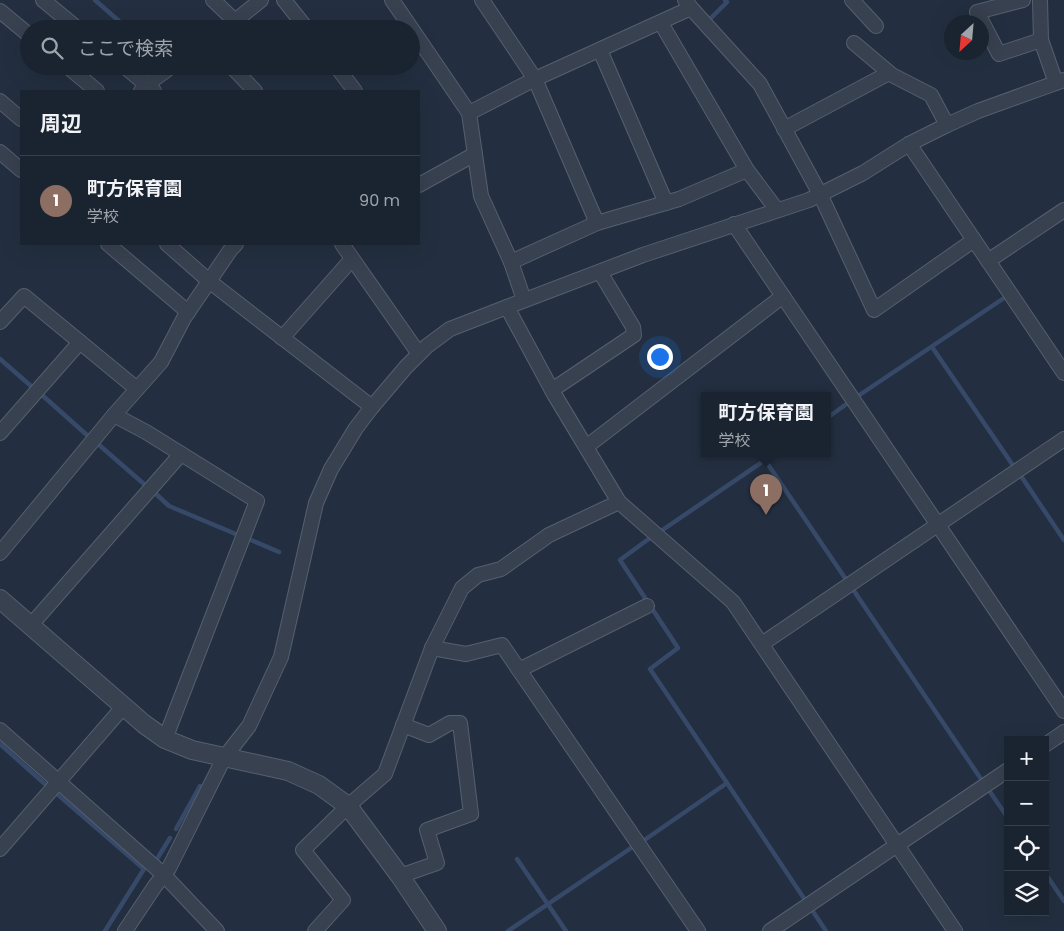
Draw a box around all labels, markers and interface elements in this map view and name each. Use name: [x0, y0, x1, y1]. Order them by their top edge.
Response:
north arrow: [944, 15, 989, 60]
search box: [20, 20, 420, 75]
icon: search: [38, 34, 66, 62]
text: ここで検索: [78, 35, 173, 62]
text: 周辺: [40, 109, 82, 138]
text: 町方保育園: [87, 175, 182, 202]
text: 1: [53, 189, 59, 212]
text: 90 m: [359, 189, 400, 212]
text: 学校: [87, 205, 119, 228]
your location: [647, 344, 673, 370]
popup: [701, 392, 831, 457]
text: 町方保育園: [718, 399, 814, 426]
text: 学校: [718, 429, 751, 452]
pin: 1: [750, 474, 782, 515]
map controls: [1004, 736, 1049, 916]
button: +: [1004, 736, 1049, 781]
button: −: [1004, 781, 1049, 826]
button: locate: [1004, 826, 1049, 871]
button: layers: [1004, 871, 1049, 916]

